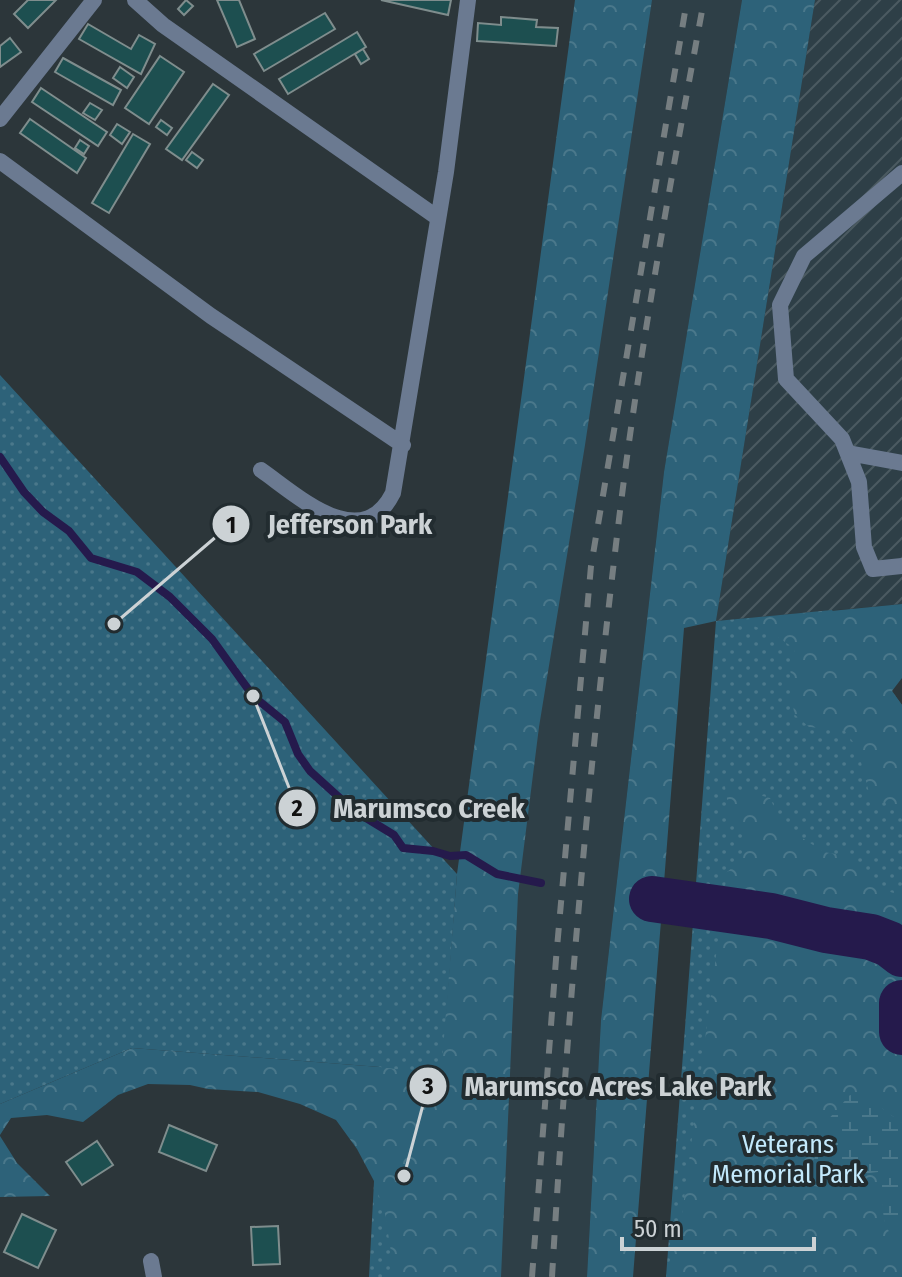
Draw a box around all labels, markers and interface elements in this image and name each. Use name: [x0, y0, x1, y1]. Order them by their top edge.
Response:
callout: Jefferson Park: [211, 498, 448, 550]
text: Jefferson Park: [267, 508, 433, 541]
text: 1: [226, 511, 236, 539]
callout: Marumsco Creek: [277, 782, 540, 834]
text: Marumsco Creek: [333, 792, 525, 825]
text: 2: [290, 794, 303, 822]
callout: Marumsco Acres Lake Park: [408, 1060, 787, 1112]
text: Marumsco Acres Lake Park: [464, 1070, 772, 1103]
text: 3: [421, 1072, 434, 1100]
park label: Veterans Memorial Park: [712, 1129, 865, 1190]
scale bar: [622, 1201, 814, 1251]
text: 50 m: [634, 1215, 682, 1243]

